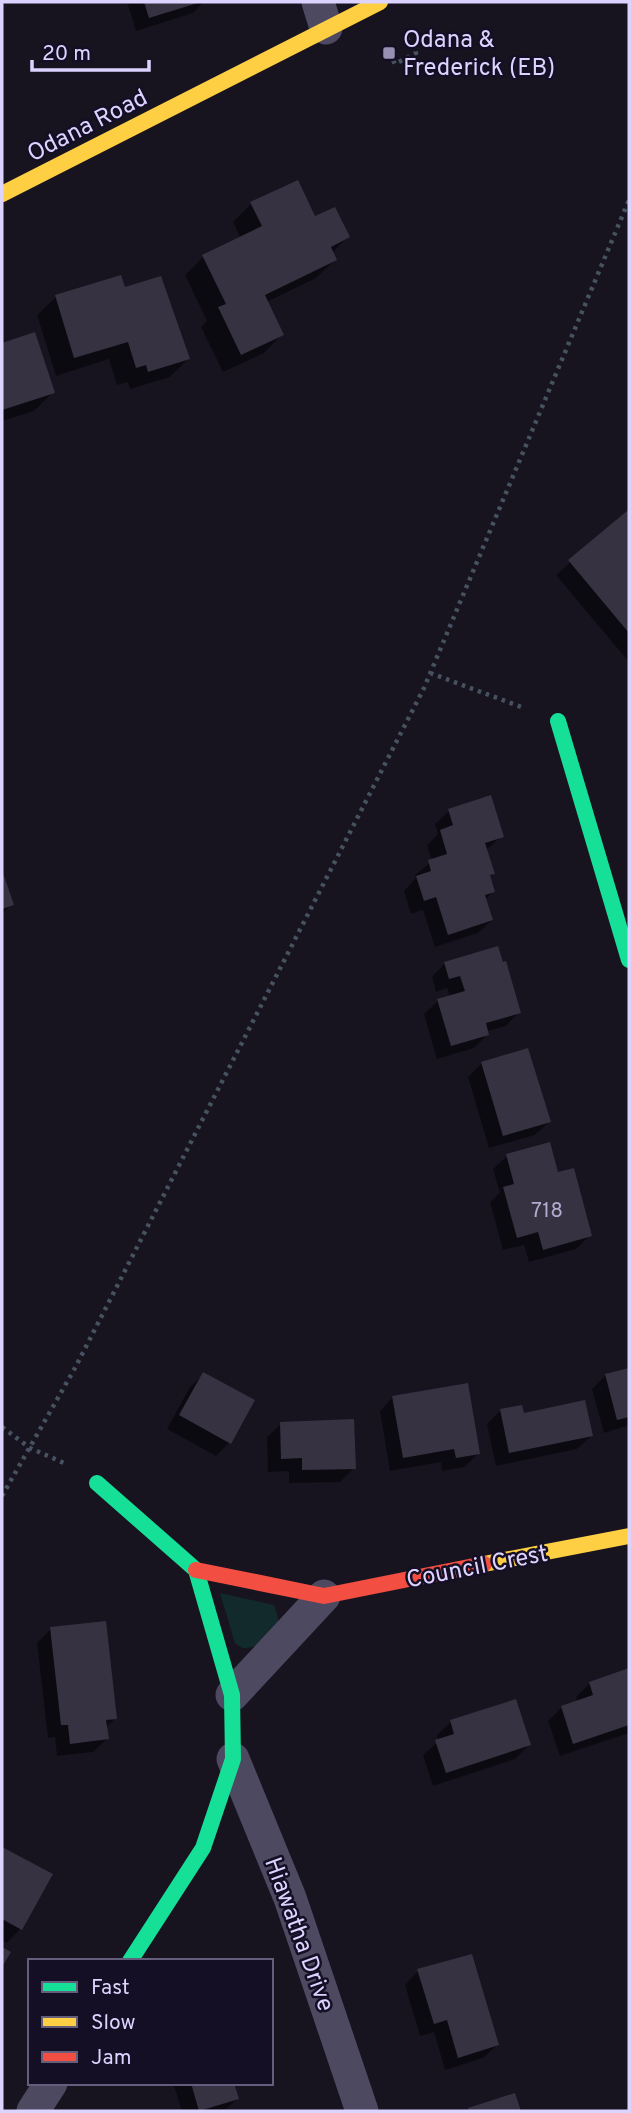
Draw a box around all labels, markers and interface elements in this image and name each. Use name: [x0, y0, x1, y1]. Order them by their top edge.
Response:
place label: Odana & Frederick (EB): [403, 26, 555, 84]
scale bar: [32, 28, 149, 72]
text: 20 m: [42, 41, 91, 68]
marker: Odana & Frederick (EB): [381, 45, 397, 61]
street label: Odana Road: [23, 84, 153, 170]
house number: 718: [531, 1198, 563, 1225]
street label: Council Crest: [404, 1540, 551, 1596]
street label: Hiawatha Drive: [256, 1854, 340, 2016]
legend: [28, 1959, 273, 2085]
text: Fast: [91, 1975, 130, 2002]
text: Slow: [91, 2010, 136, 2037]
text: Jam: [91, 2045, 132, 2072]

